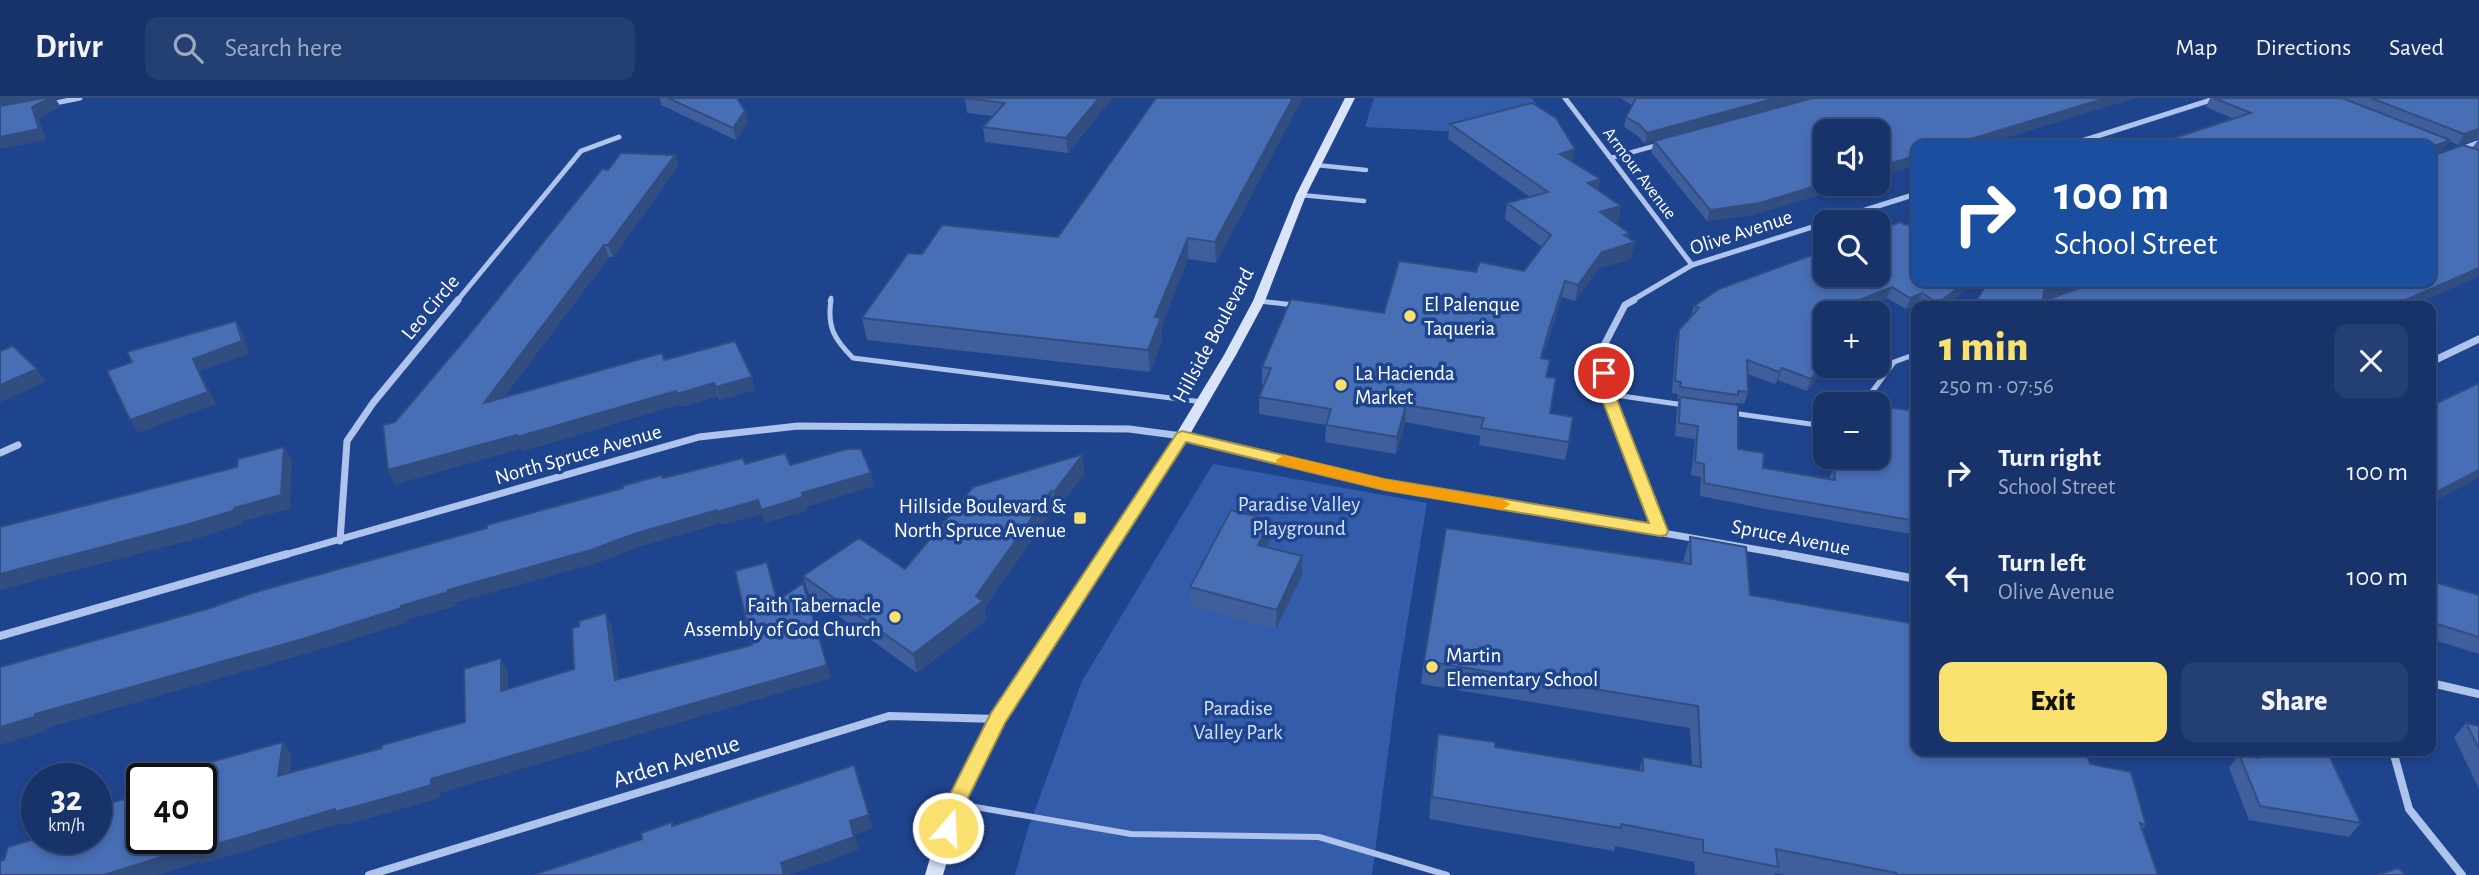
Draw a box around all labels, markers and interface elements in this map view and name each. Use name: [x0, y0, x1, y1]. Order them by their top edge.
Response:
search box: [145, 17, 635, 80]
icon: search: [169, 29, 207, 67]
text: Drivr: [35, 31, 103, 64]
text: Search here: [225, 35, 342, 61]
text: Map: [2175, 36, 2217, 60]
text: Directions: [2255, 36, 2351, 60]
text: Saved: [2389, 36, 2444, 60]
map controls: [1813, 119, 1890, 469]
button: sound: [1813, 119, 1890, 196]
street label: Armour Avenue: [1599, 124, 1679, 223]
icon: right: [1939, 168, 2030, 259]
text: 100 m: [2054, 170, 2170, 219]
street label: Olive Avenue: [1687, 206, 1795, 259]
button: search: [1813, 210, 1890, 287]
text: School Street: [2054, 228, 2217, 260]
street label: Hillside Boulevard: [1169, 264, 1258, 406]
street label: Leo Circle: [397, 271, 463, 344]
place label: El Palenque Taqueria: [1424, 294, 1520, 339]
button: +: [1813, 301, 1890, 378]
marker: El Palenque Taqueria: [1402, 308, 1418, 324]
button: close: [2334, 324, 2408, 398]
text: 1 min: [1939, 326, 2028, 368]
pin: [1574, 343, 1634, 403]
icon: arrive: [1585, 354, 1623, 392]
place label: La Hacienda Market: [1355, 363, 1455, 408]
text: 250 m · 07:56: [1939, 375, 2054, 398]
marker: La Hacienda Market: [1333, 377, 1349, 393]
button: −: [1813, 392, 1890, 469]
street label: North Spruce Avenue: [492, 421, 664, 488]
text: Turn right: [1998, 445, 2101, 471]
icon: right: [1939, 454, 1977, 492]
text: 100 m: [2347, 459, 2408, 485]
text: School Street: [1998, 476, 2115, 499]
park label: Paradise Valley Playground: [1238, 494, 1360, 539]
place label: Hillside Boulevard & North Spruce Avenue: [894, 496, 1066, 541]
marker: Hillside Boulevard & North Spruce Avenue: [1072, 510, 1088, 526]
street label: Spruce Avenue: [1730, 516, 1852, 559]
text: Turn left: [1998, 550, 2086, 576]
icon: left: [1939, 559, 1977, 597]
text: 100 m: [2347, 564, 2408, 590]
text: Olive Avenue: [1998, 581, 2115, 604]
place label: Faith Tabernacle Assembly of God Church: [684, 595, 881, 640]
marker: Faith Tabernacle Assembly of God Church: [887, 609, 903, 625]
place label: Martin Elementary School: [1446, 645, 1598, 690]
marker: Martin Elementary School: [1424, 659, 1440, 675]
button: Exit: [1939, 662, 2167, 742]
button: Share: [2181, 662, 2408, 742]
park label: Paradise Valley Park: [1193, 698, 1283, 743]
street label: Arden Avenue: [610, 731, 743, 793]
speed limit sign: 40: [126, 763, 217, 854]
text: 32: [51, 782, 82, 817]
position arrow: [911, 791, 985, 865]
text: km/h: [48, 817, 85, 835]

